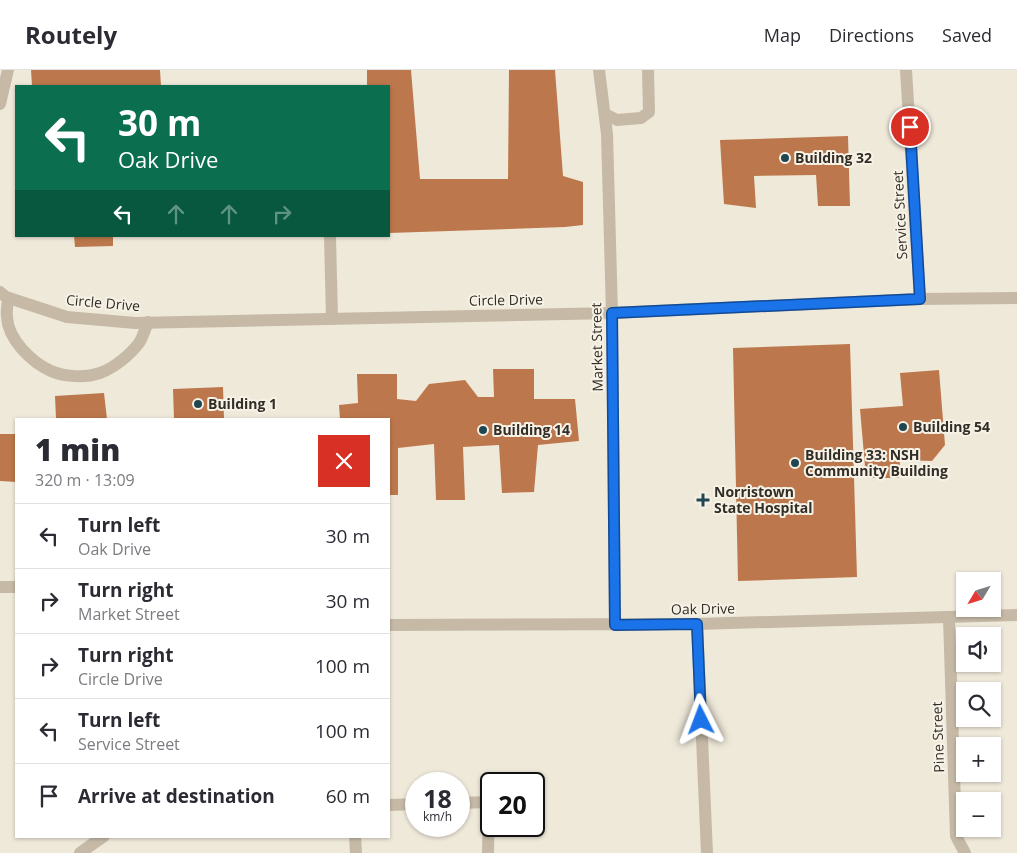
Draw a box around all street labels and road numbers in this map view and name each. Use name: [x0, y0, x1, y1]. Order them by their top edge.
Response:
street label: Service Street: [888, 170, 911, 260]
street label: Circle Drive: [469, 289, 543, 310]
street label: Circle Drive: [65, 290, 141, 315]
street label: Market Street: [586, 302, 607, 392]
street label: Oak Drive: [671, 598, 735, 619]
street label: Pine Street: [927, 701, 948, 773]

